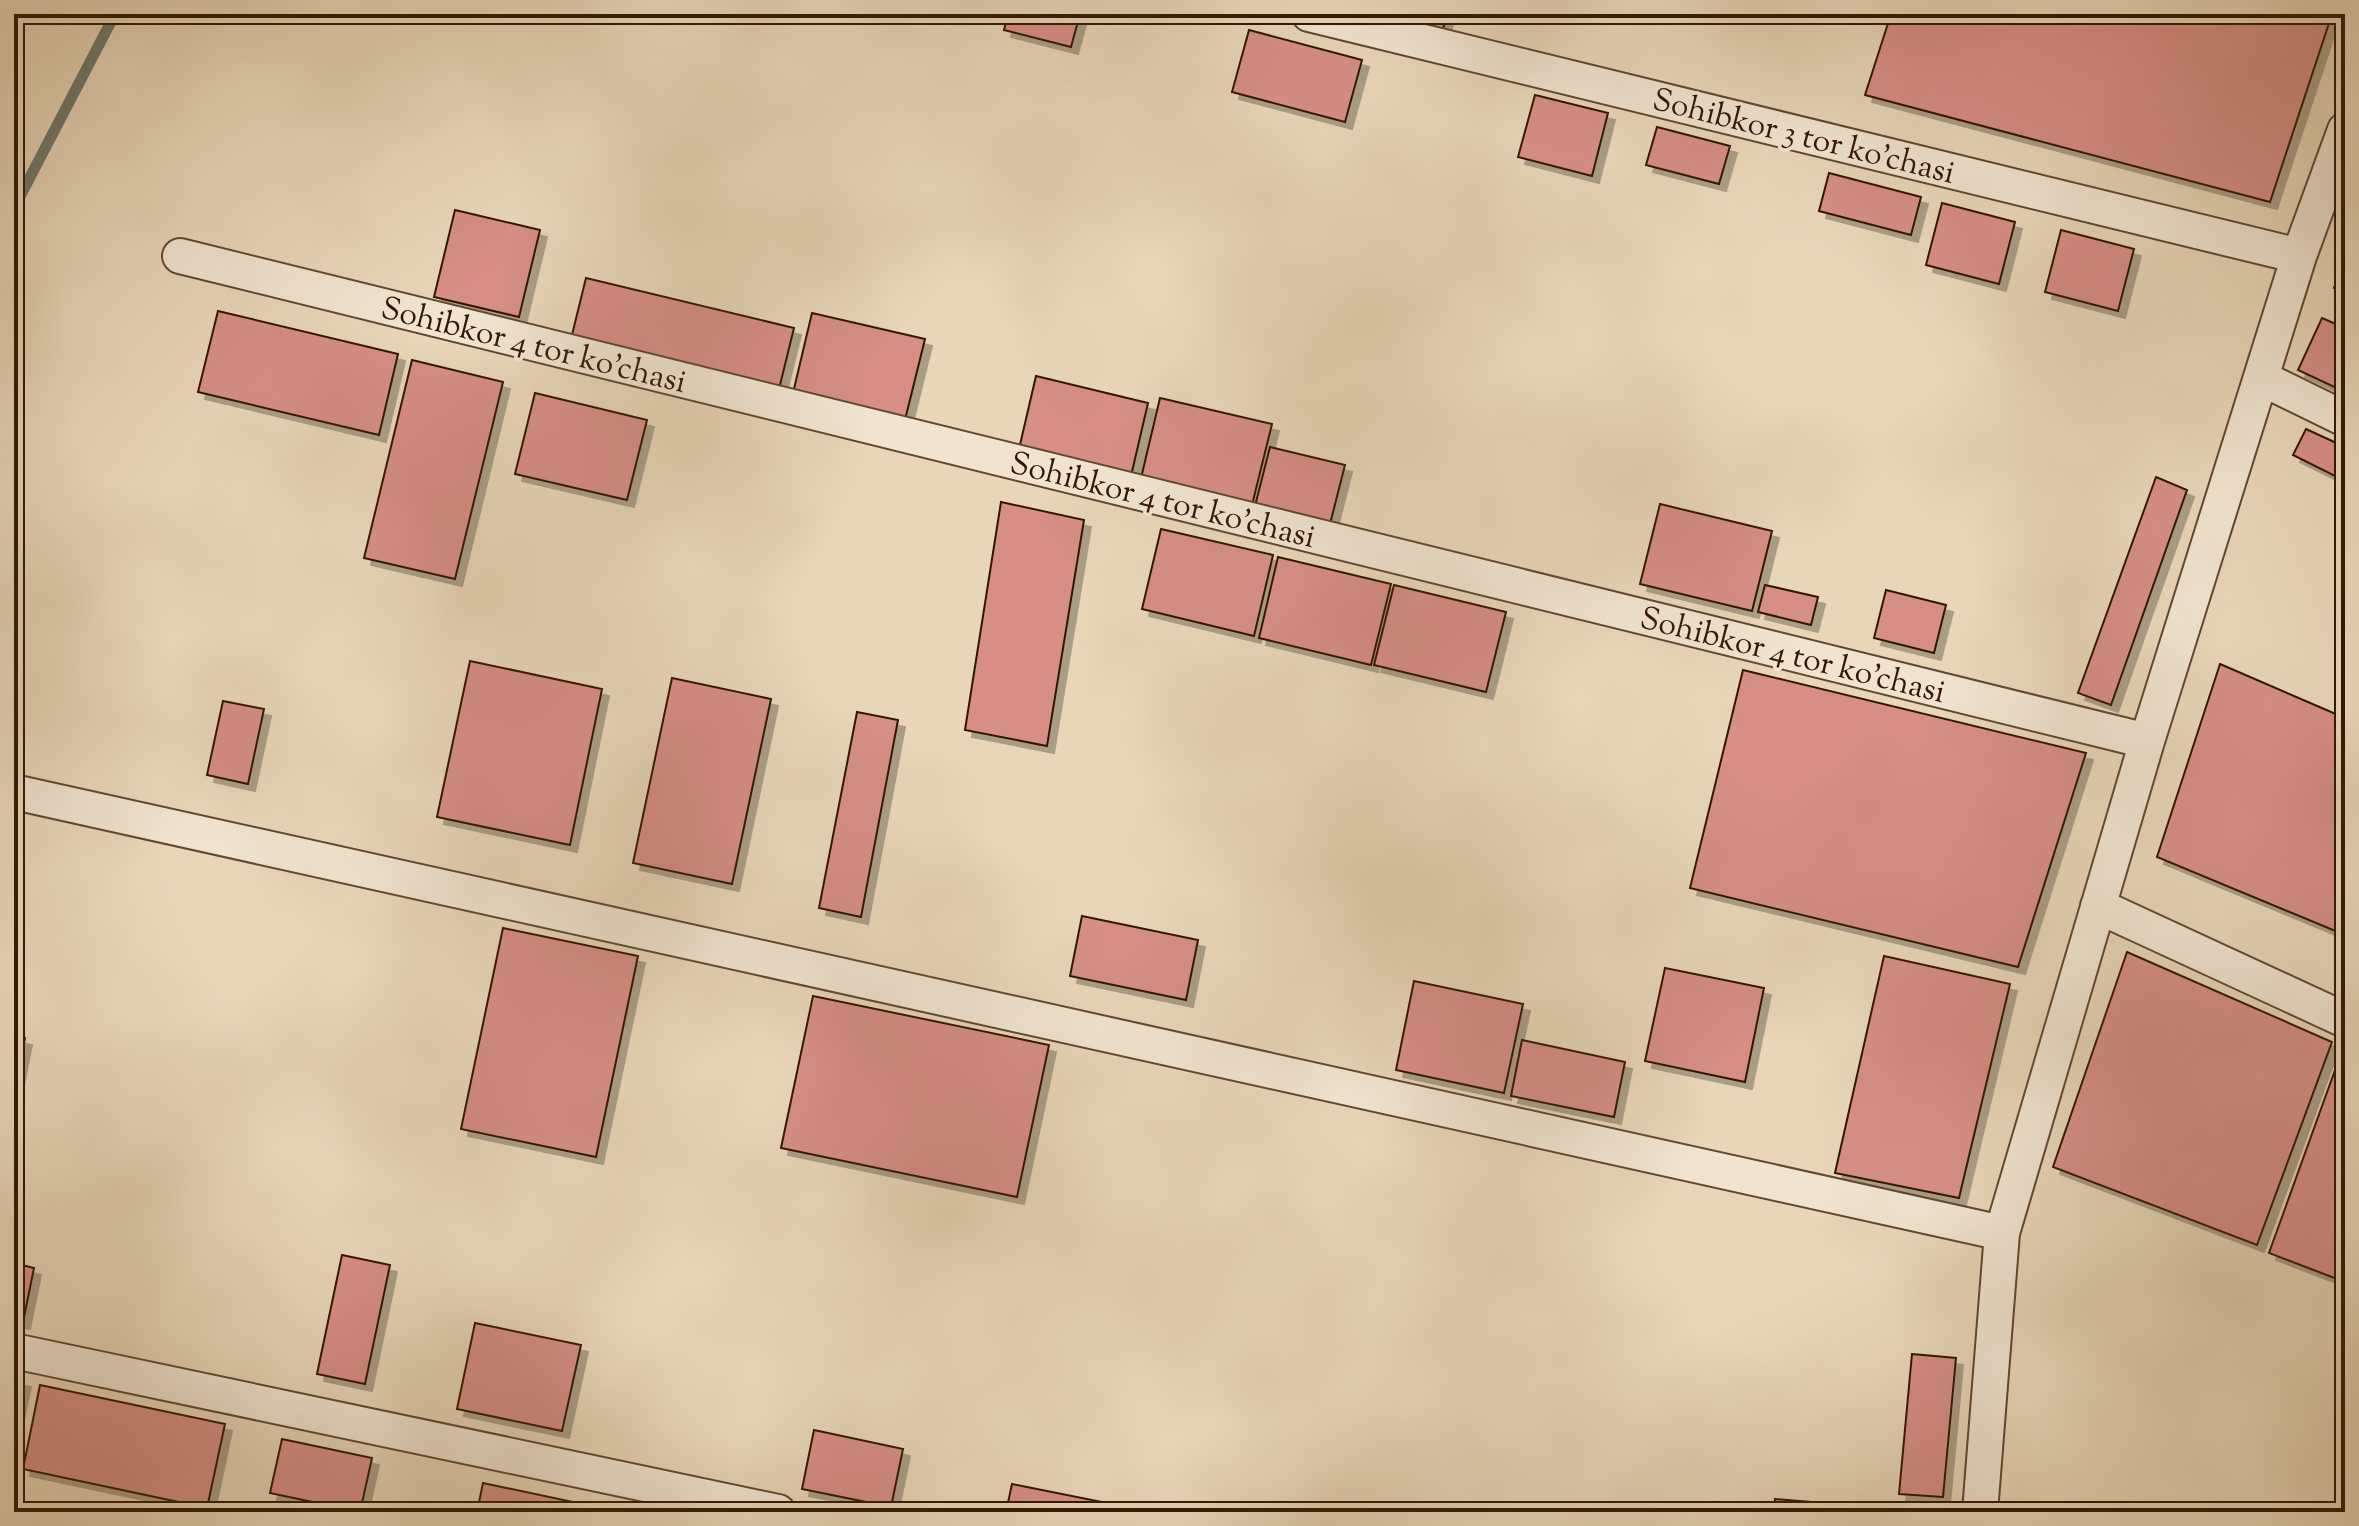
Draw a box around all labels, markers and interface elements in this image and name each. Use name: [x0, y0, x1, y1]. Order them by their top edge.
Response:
street label: Sohibkor 3 tor ko'chasi: [1647, 78, 1959, 198]
street label: Sohibkor 4 tor ko'chasi: [376, 287, 691, 407]
street label: Sohibkor 4 tor ko'chasi: [1005, 442, 1320, 562]
street label: Sohibkor 4 tor ko'chasi: [1635, 597, 1950, 717]

